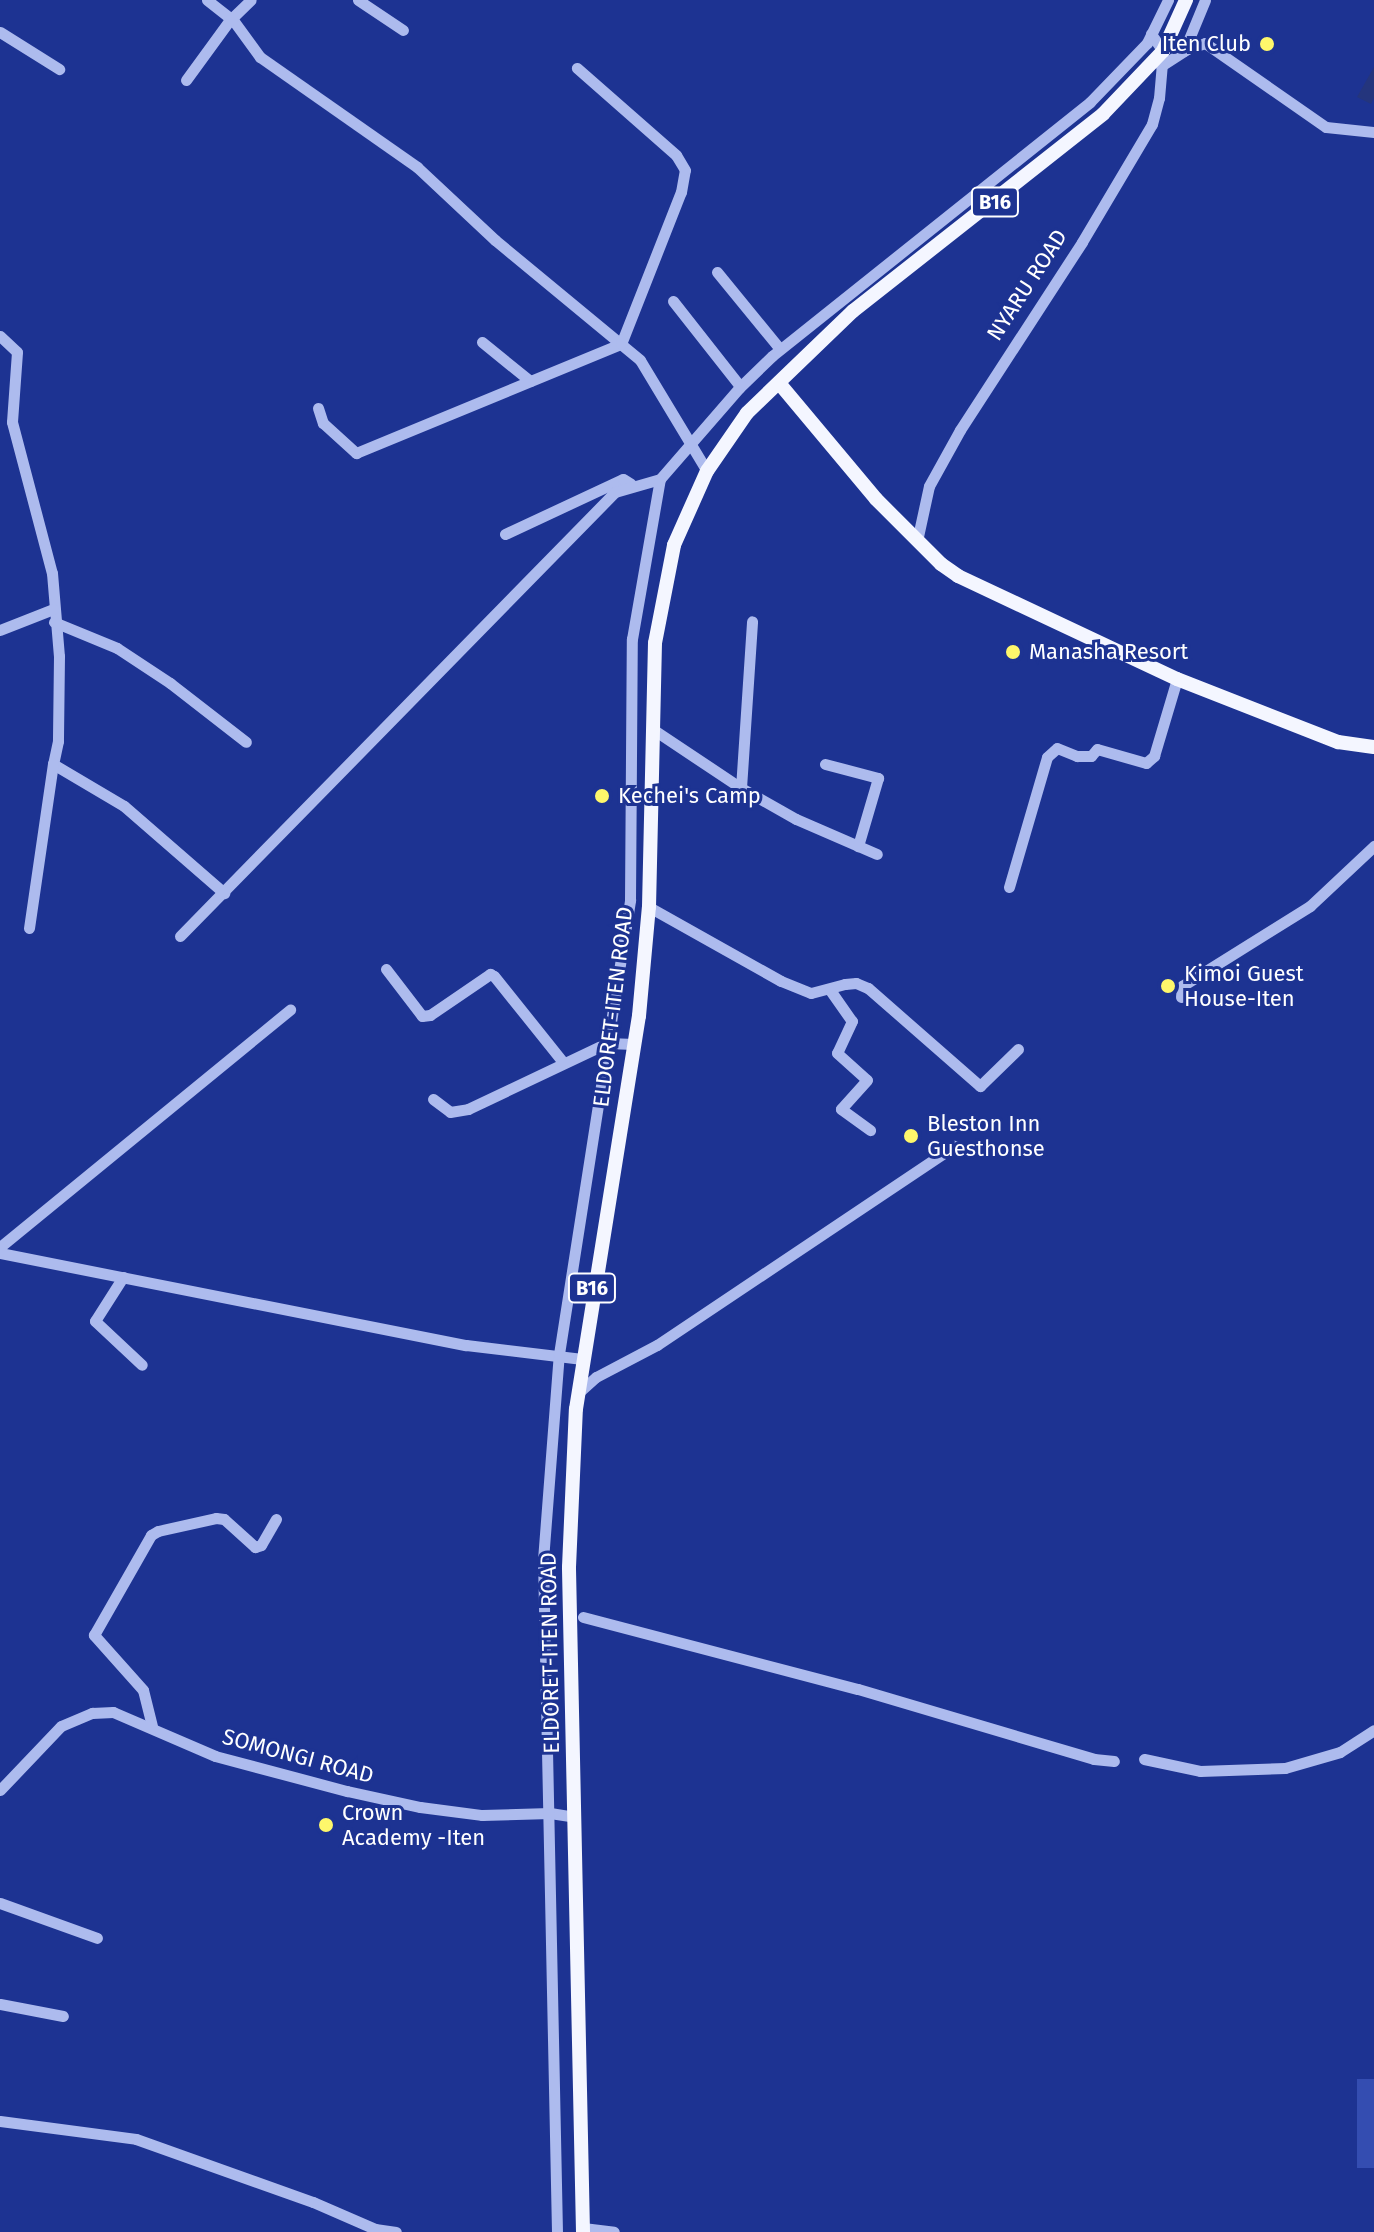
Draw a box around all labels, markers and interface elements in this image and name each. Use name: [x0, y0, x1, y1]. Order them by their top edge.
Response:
place label: Iten Club: [1162, 31, 1251, 57]
marker: Iten Club: [1258, 35, 1276, 53]
road number: B16: [969, 186, 1021, 218]
street label: NYARU ROAD: [981, 225, 1073, 345]
place label: Manasha Resort: [1029, 639, 1188, 665]
marker: Manasha Resort: [1004, 643, 1022, 661]
place label: Kechei's Camp: [618, 783, 761, 809]
marker: Kechei's Camp: [593, 787, 611, 805]
street label: ELDORET-ITEN ROAD: [588, 905, 638, 1109]
place label: Kimoi Guest House-Iten: [1184, 960, 1304, 1012]
marker: Kimoi Guest House-Iten: [1159, 977, 1177, 995]
place label: Bleston Inn Guesthonse: [927, 1110, 1045, 1162]
marker: Bleston Inn Guesthonse: [902, 1127, 920, 1145]
road number: B16: [566, 1272, 618, 1304]
street label: ELDORET-ITEN ROAD: [535, 1552, 565, 1754]
street label: SOMONGI ROAD: [220, 1723, 376, 1789]
place label: Crown Academy -Iten: [342, 1799, 485, 1850]
marker: Crown Academy -Iten: [317, 1816, 335, 1834]

